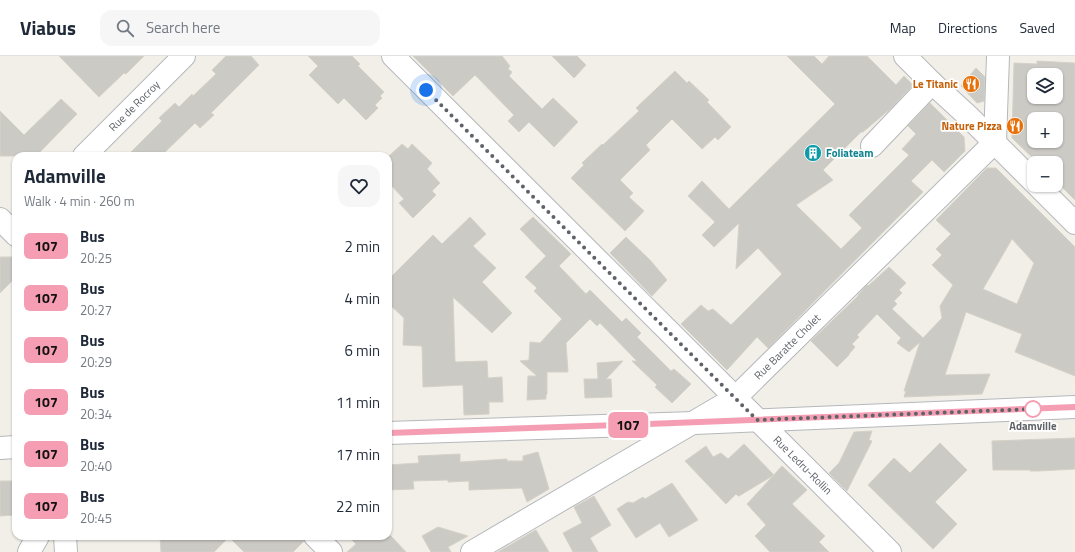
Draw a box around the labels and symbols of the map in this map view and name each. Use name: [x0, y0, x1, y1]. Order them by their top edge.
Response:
restaurant icon: Le Titanic: [961, 74, 981, 94]
street label: Rue de Rocroy: [105, 76, 164, 135]
place label: Le Titanic: [913, 76, 958, 92]
your location: [416, 80, 436, 100]
restaurant icon: Nature Pizza: [1005, 116, 1025, 136]
place label: Nature Pizza: [942, 118, 1002, 134]
building icon: Foliateam: [803, 143, 823, 163]
place label: Foliateam: [826, 145, 873, 161]
street label: Rue Baratte Cholet: [750, 310, 824, 383]
marker: Adamville: [1024, 400, 1042, 418]
line badge: 107: [605, 412, 651, 438]
place label: Adamville: [1009, 418, 1057, 434]
street label: Rue Ledru-Rollin: [770, 432, 836, 498]

